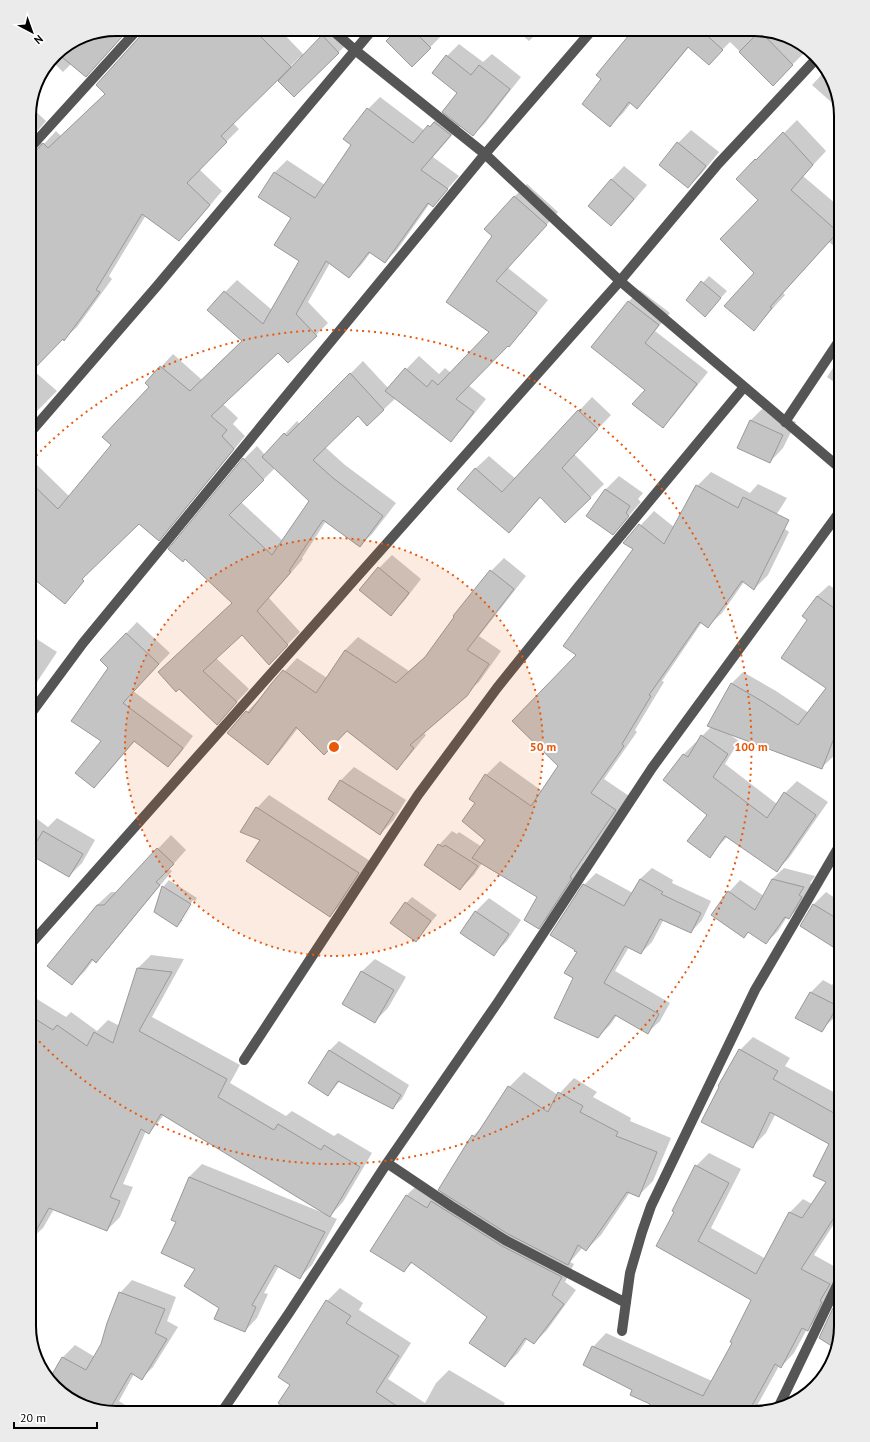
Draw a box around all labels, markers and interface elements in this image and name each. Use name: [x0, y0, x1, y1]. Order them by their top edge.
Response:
north arrow: [12, 12, 52, 52]
text: N: [31, 32, 46, 47]
text: 50 m: [530, 739, 556, 754]
text: 100 m: [734, 739, 768, 754]
centre of rings: [327, 740, 341, 754]
scale bar: [14, 1404, 97, 1430]
text: 20 m: [20, 1410, 46, 1425]

